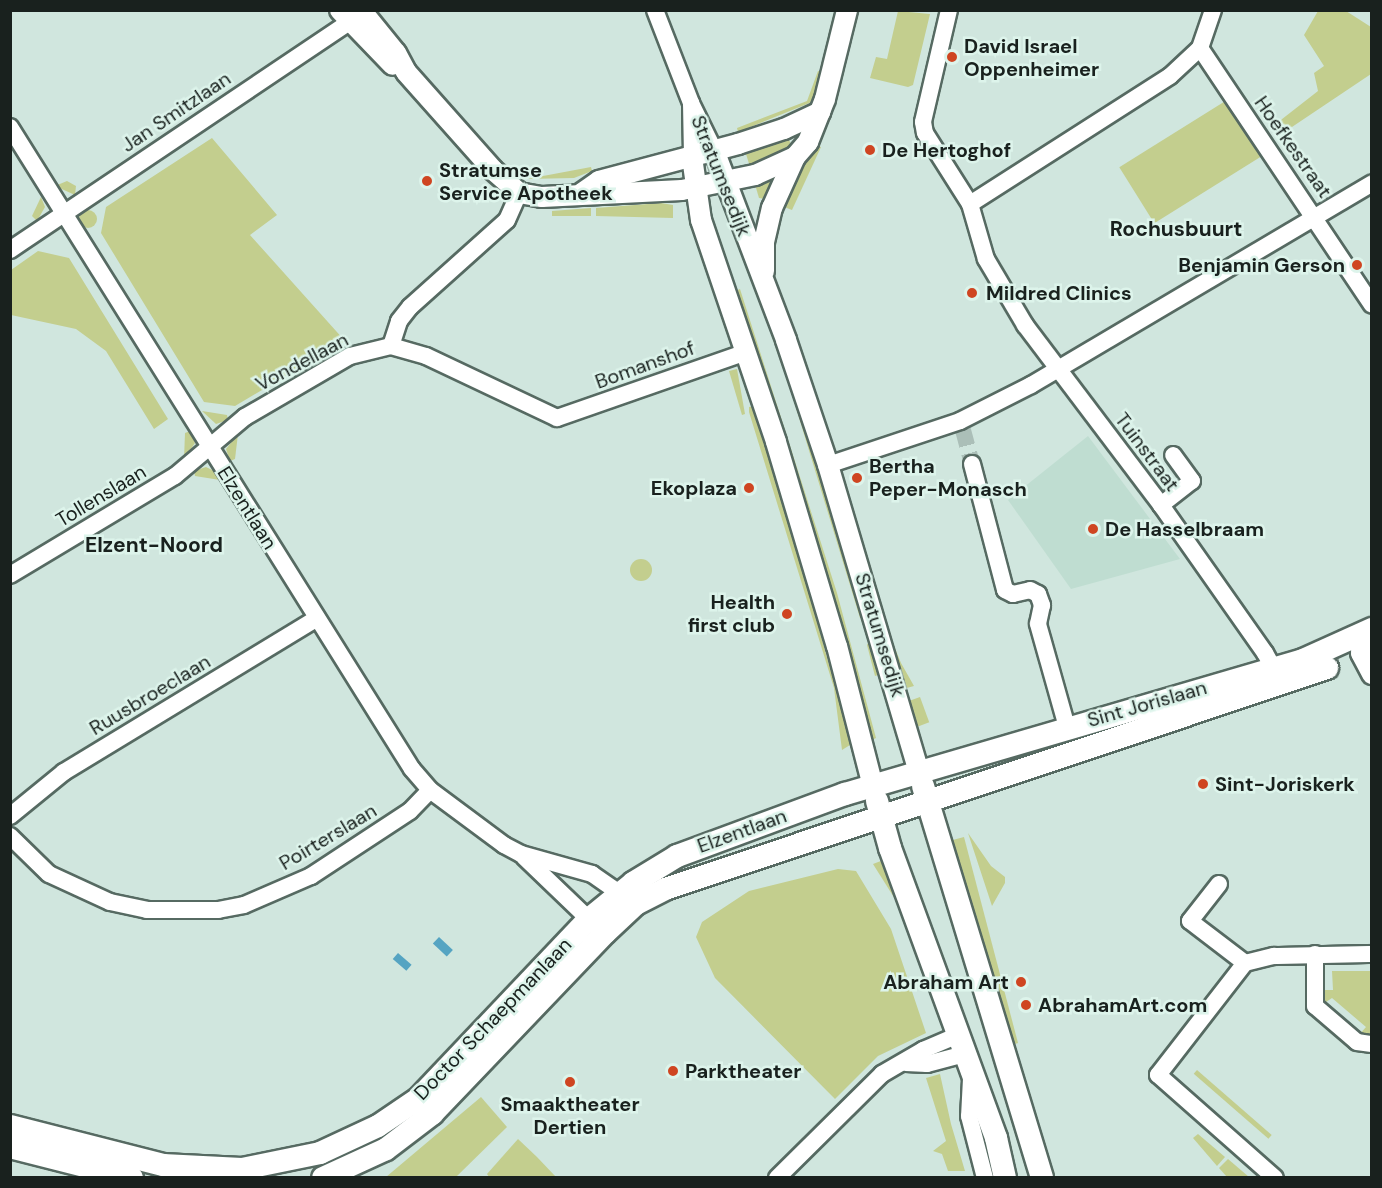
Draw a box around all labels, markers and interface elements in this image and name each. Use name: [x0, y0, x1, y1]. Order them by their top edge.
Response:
place label: David Israel Oppenheimer: [964, 34, 1099, 81]
marker: David Israel Oppenheimer: [945, 50, 959, 64]
street label: Jan Smitzlaan: [117, 67, 235, 157]
street label: Hoefkestraat: [1249, 92, 1337, 202]
street label: Stratumsedijk: [686, 112, 756, 240]
place label: De Hertoghof: [882, 138, 1011, 162]
marker: De Hertoghof: [863, 143, 877, 157]
place label: Stratumse Service Apotheek: [439, 158, 613, 205]
marker: Stratumse Service Apotheek: [420, 174, 434, 188]
district label: Rochusbuurt: [1110, 216, 1242, 242]
place label: Benjamin Gerson: [1178, 253, 1345, 277]
marker: Benjamin Gerson: [1350, 258, 1364, 272]
place label: Mildred Clinics: [986, 281, 1132, 305]
marker: Mildred Clinics: [963, 284, 981, 302]
street label: Vondellaan: [252, 328, 352, 396]
street label: Bomanshof: [592, 336, 698, 394]
street label: Tuinstraat: [1110, 408, 1184, 496]
place label: Bertha Peper-Monasch: [869, 454, 1027, 501]
street label: Tollenslaan: [52, 460, 150, 532]
street label: Elzentlaan: [212, 462, 282, 554]
marker: Bertha Peper-Monasch: [850, 471, 864, 485]
place label: Ekoplaza: [651, 476, 737, 500]
marker: Ekoplaza: [742, 481, 756, 495]
place label: De Hasselbraam: [1105, 517, 1264, 541]
marker: De Hasselbraam: [1086, 522, 1100, 536]
district label: Elzent-Noord: [85, 532, 223, 558]
street label: Stratumsedijk: [850, 570, 910, 700]
place label: Health first club: [688, 590, 775, 637]
marker: Health first club: [780, 607, 794, 621]
street label: Ruusbroeclaan: [85, 650, 215, 740]
street label: Sint Jorislaan: [1085, 676, 1209, 732]
place label: Sint-Joriskerk: [1215, 772, 1355, 796]
marker: Sint-Joriskerk: [1196, 777, 1210, 791]
street label: Poirterslaan: [275, 799, 381, 875]
street label: Elzentlaan: [694, 804, 790, 858]
street label: Doctor Schaepmanlaan: [409, 933, 577, 1105]
place label: Abraham Art: [883, 970, 1009, 994]
marker: Abraham Art: [1014, 975, 1028, 989]
place label: AbrahamArt.com: [1038, 993, 1207, 1017]
marker: AbrahamArt.com: [1019, 998, 1033, 1012]
place label: Parktheater: [685, 1059, 801, 1083]
marker: Parktheater: [666, 1064, 680, 1078]
marker: Smaaktheater Dertien: [563, 1075, 577, 1089]
place label: Smaaktheater Dertien: [500, 1092, 640, 1139]

